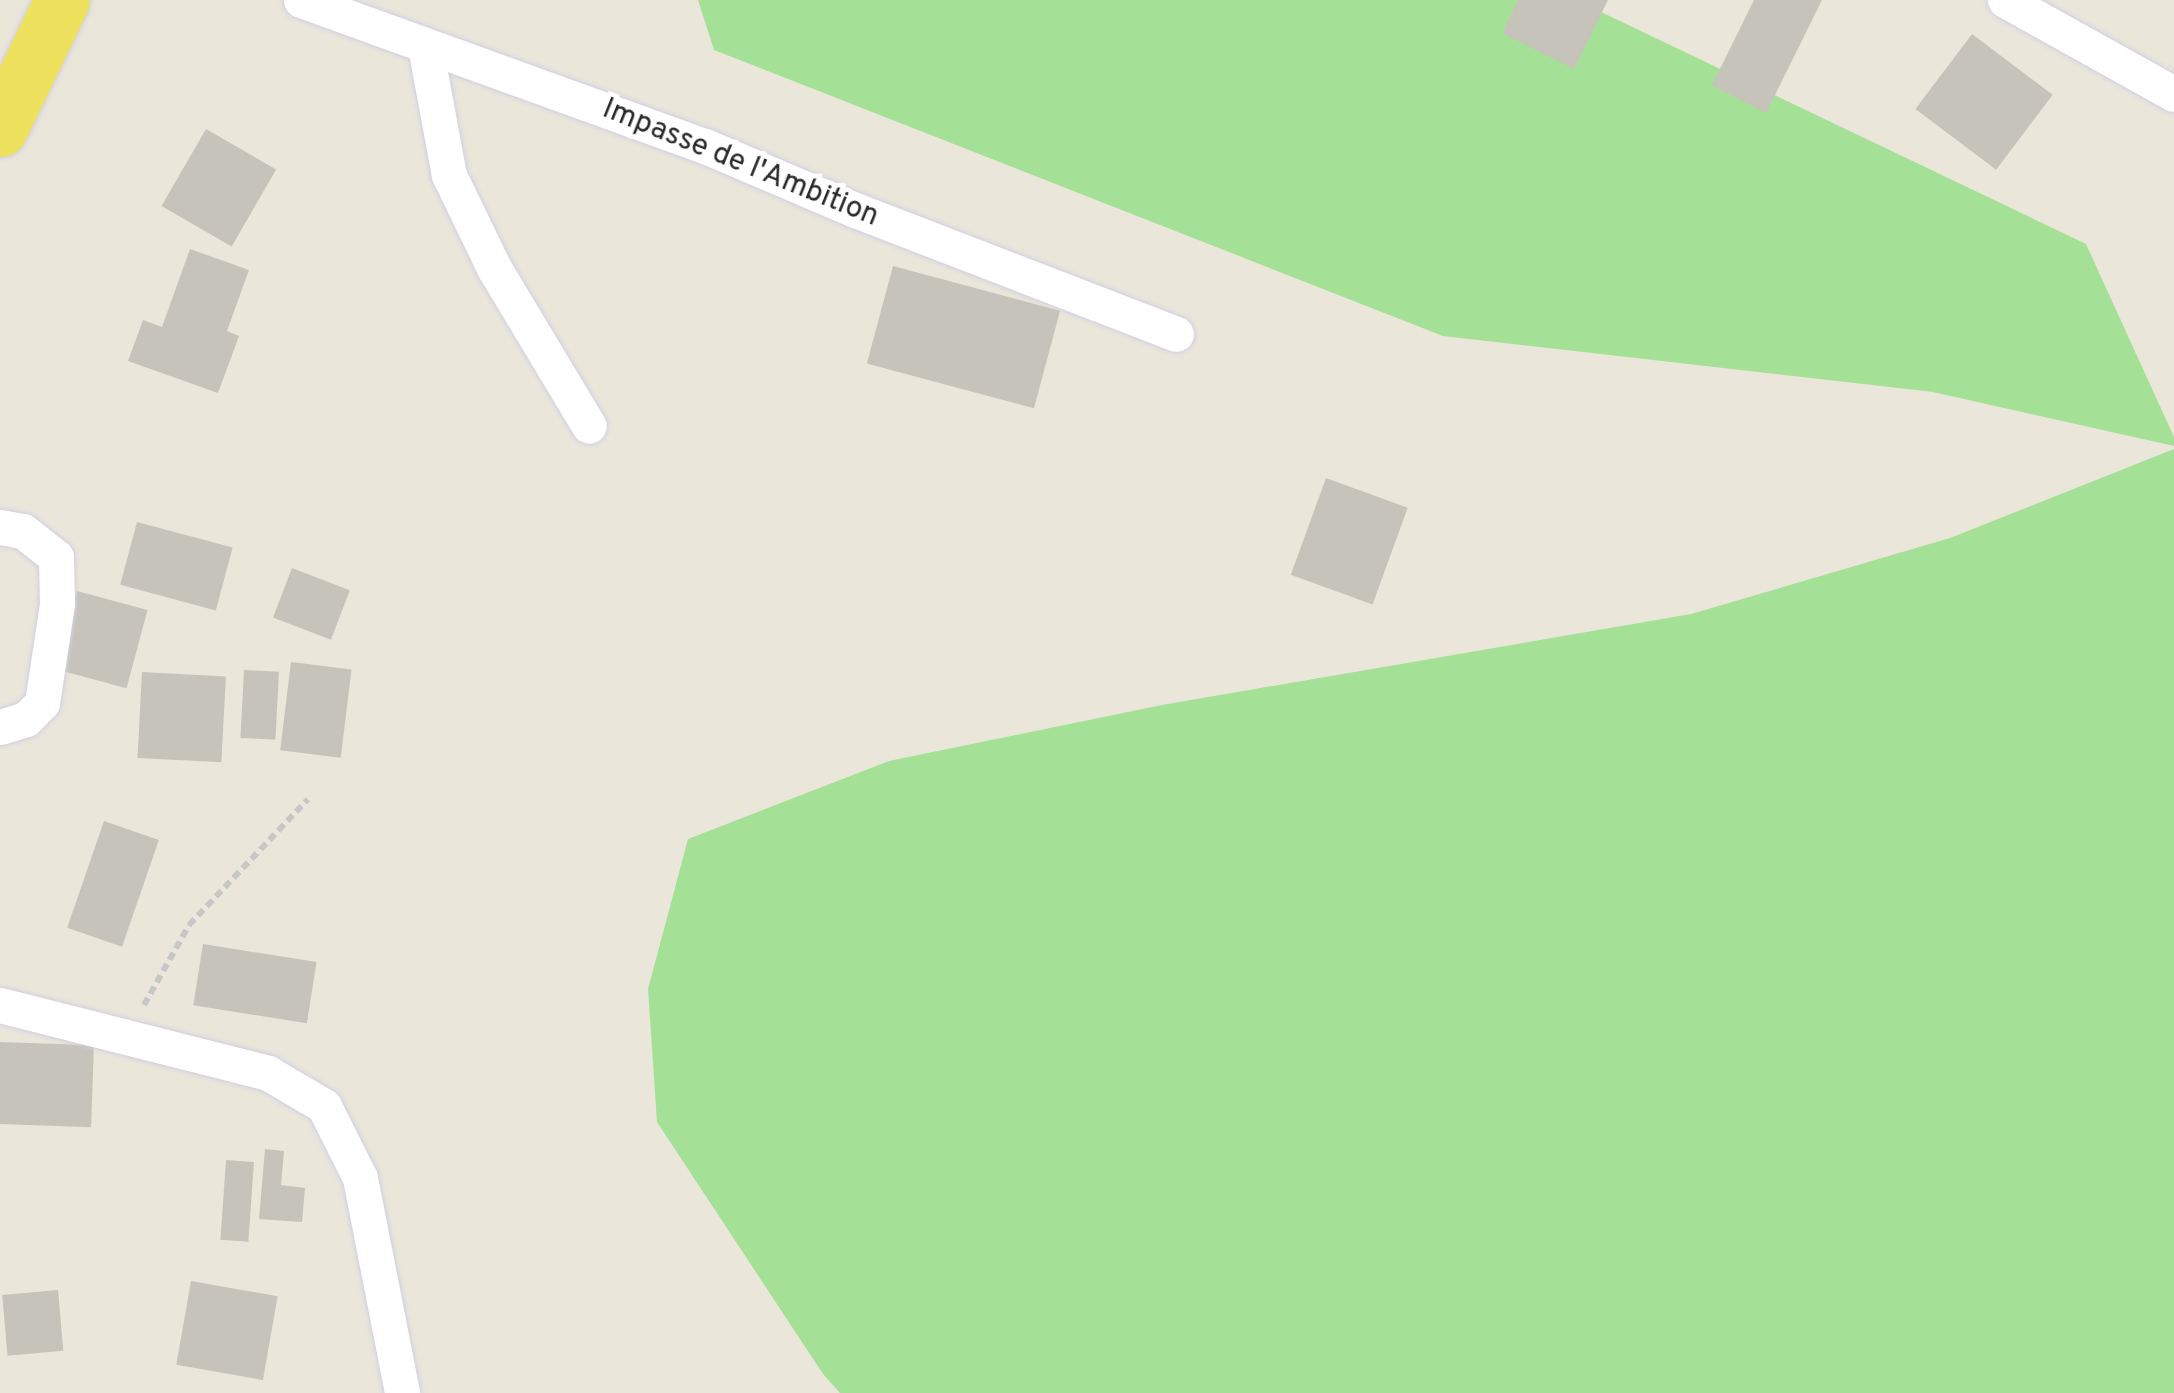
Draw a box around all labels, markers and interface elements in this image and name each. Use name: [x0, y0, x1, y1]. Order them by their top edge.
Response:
street label: Impasse de l'Ambition: [597, 92, 883, 236]

